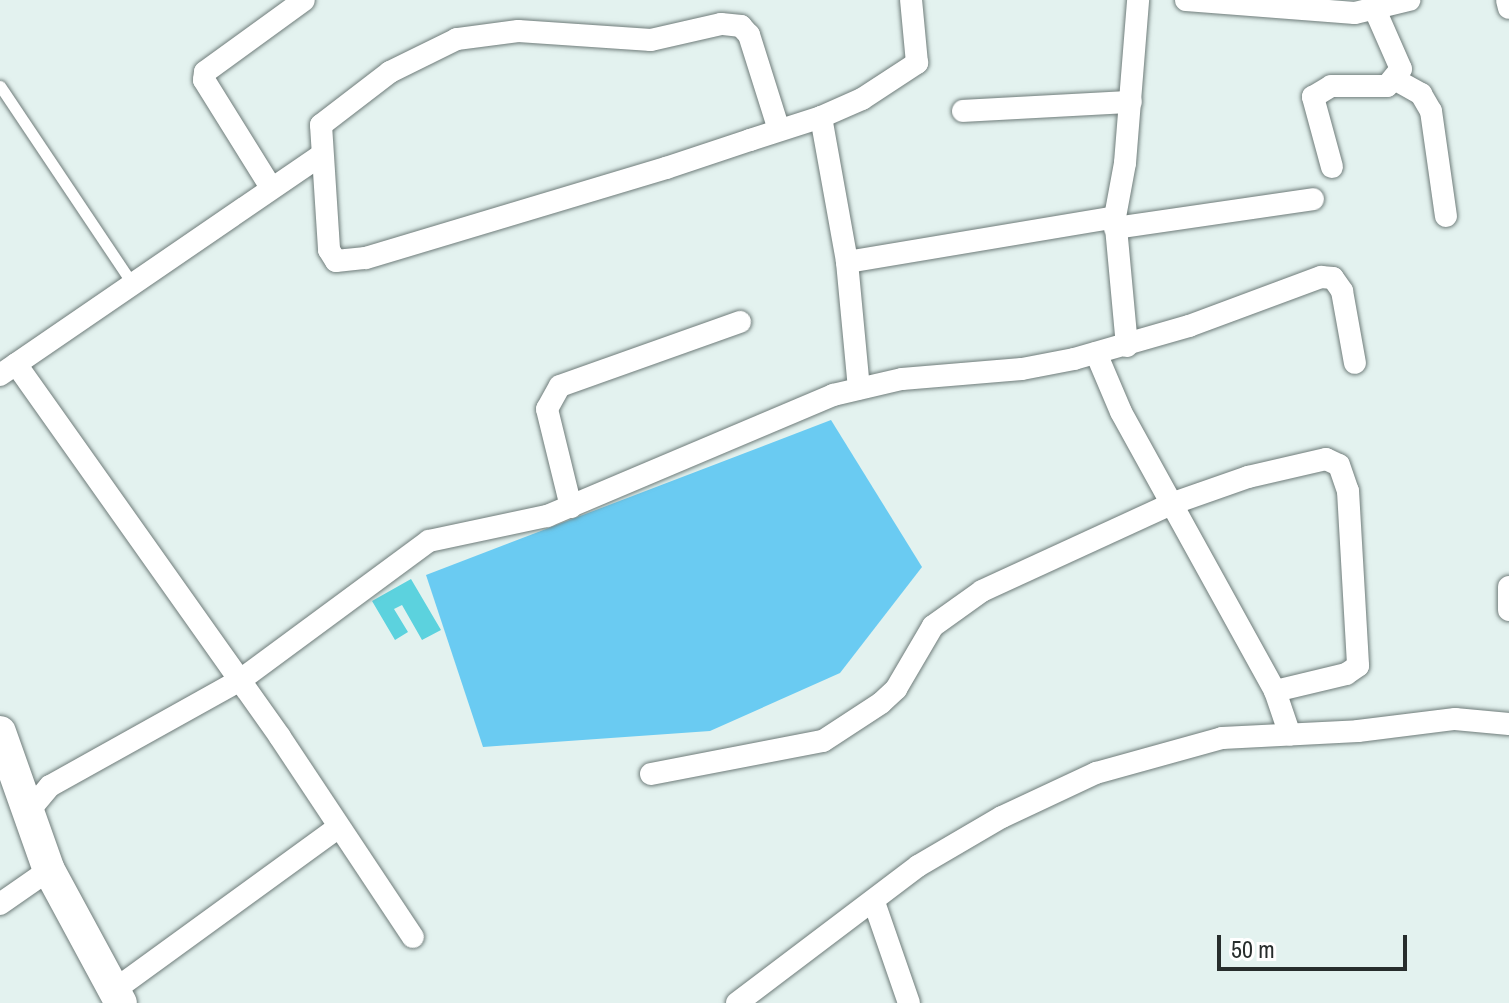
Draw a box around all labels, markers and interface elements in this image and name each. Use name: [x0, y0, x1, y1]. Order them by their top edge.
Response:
scale bar: [1221, 919, 1411, 969]
text: 50 m: [1231, 933, 1275, 965]

